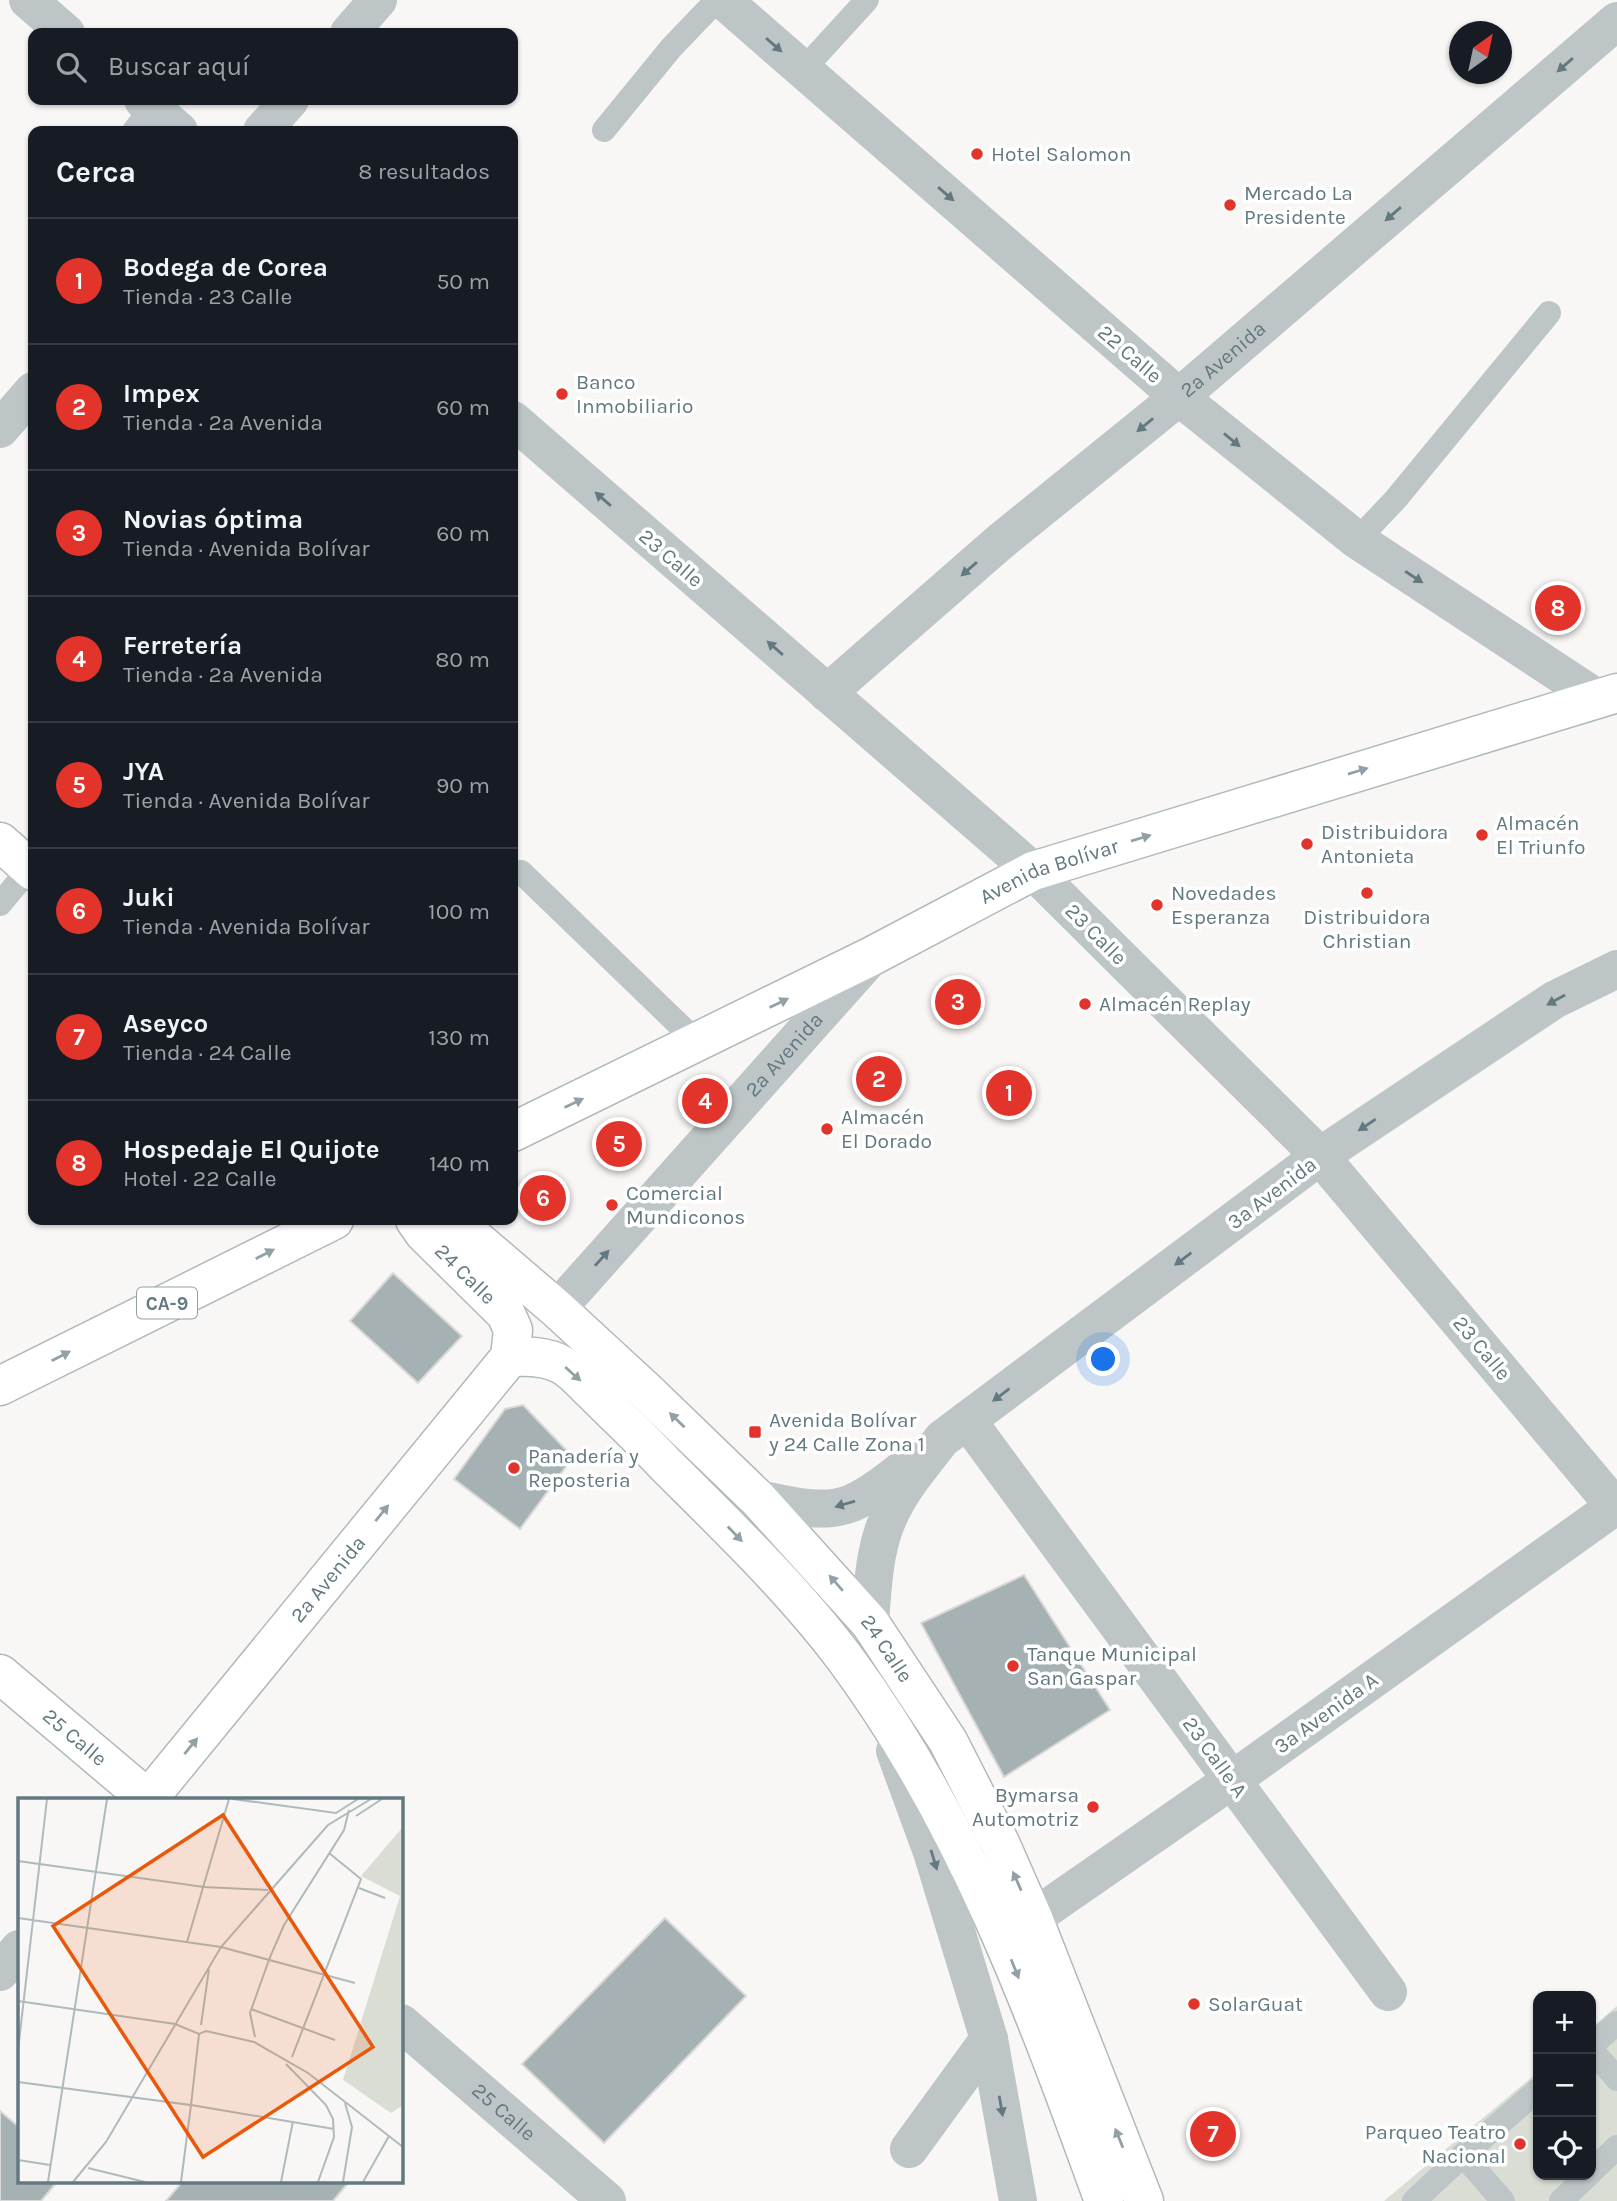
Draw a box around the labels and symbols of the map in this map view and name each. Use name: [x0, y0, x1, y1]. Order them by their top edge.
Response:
north arrow: [1449, 21, 1512, 84]
one-way arrow: [766, 37, 783, 52]
one-way arrow: [1557, 57, 1574, 72]
place label: Hotel Salomon: [991, 142, 1131, 166]
marker: Hotel Salomon: [969, 146, 985, 162]
place label: Mercado La Presidente: [1244, 181, 1353, 229]
one-way arrow: [937, 186, 955, 202]
marker: Mercado La Presidente: [1222, 197, 1238, 213]
one-way arrow: [1384, 206, 1401, 221]
street label: 2a Avenida: [1175, 316, 1271, 402]
street label: 22 Calle: [1093, 320, 1167, 388]
place label: Banco Inmobiliario: [576, 370, 693, 418]
marker: Banco Inmobiliario: [554, 386, 570, 402]
one-way arrow: [1136, 417, 1154, 432]
one-way arrow: [1223, 432, 1241, 447]
one-way arrow: [594, 491, 612, 507]
street label: 23 Calle: [634, 524, 708, 592]
one-way arrow: [960, 561, 978, 577]
one-way arrow: [1404, 570, 1423, 583]
pin: 8: [1535, 582, 1581, 634]
one-way arrow: [766, 640, 784, 656]
one-way arrow: [1348, 766, 1369, 776]
place label: Almacén El Triunfo: [1496, 811, 1586, 859]
place label: Distribuidora Antonieta: [1321, 820, 1448, 868]
marker: Almacén El Triunfo: [1474, 827, 1490, 843]
one-way arrow: [1130, 833, 1151, 843]
street label: Avenida Bolívar: [976, 834, 1122, 909]
marker: Distribuidora Antonieta: [1299, 836, 1315, 852]
place label: Novedades Esperanza: [1171, 881, 1276, 929]
marker: Distribuidora Christian: [1359, 885, 1375, 901]
marker: Novedades Esperanza: [1149, 897, 1165, 913]
street label: 23 Calle: [1060, 898, 1132, 970]
place label: Distribuidora Christian: [1303, 905, 1431, 953]
pin: 3: [935, 976, 981, 1028]
place label: Almacén Replay: [1099, 992, 1251, 1016]
one-way arrow: [1547, 994, 1566, 1006]
marker: Almacén Replay: [1077, 996, 1093, 1012]
one-way arrow: [769, 997, 789, 1008]
street label: 2a Avenida: [740, 1008, 828, 1102]
pin: 2: [856, 1053, 902, 1105]
pin: 1: [986, 1067, 1032, 1119]
pin: 4: [682, 1075, 728, 1127]
one-way arrow: [564, 1097, 584, 1108]
place label: Almacén El Dorado: [841, 1105, 932, 1153]
pin: 5: [596, 1118, 642, 1170]
one-way arrow: [1357, 1118, 1376, 1131]
marker: Almacén El Dorado: [819, 1121, 835, 1137]
street label: 3a Avenida: [1223, 1152, 1321, 1234]
pin: 6: [520, 1172, 566, 1224]
place label: Comercial Mundiconos: [626, 1181, 745, 1229]
marker: Comercial Mundiconos: [604, 1197, 620, 1213]
street label: 24 Calle: [430, 1239, 501, 1309]
one-way arrow: [255, 1249, 275, 1260]
one-way arrow: [594, 1249, 610, 1267]
one-way arrow: [1174, 1252, 1192, 1266]
road number: CA-9: [137, 1288, 197, 1318]
street label: 23 Calle: [1448, 1311, 1516, 1385]
your location: [1086, 1342, 1120, 1376]
one-way arrow: [51, 1350, 71, 1361]
one-way arrow: [564, 1366, 582, 1382]
one-way arrow: [992, 1388, 1010, 1403]
place label: Avenida Bolívar y 24 Calle Zona 1: [768, 1408, 925, 1456]
one-way arrow: [668, 1412, 685, 1429]
marker: Avenida Bolívar y 24 Calle Zona 1: [747, 1424, 763, 1440]
place label: Panadería y Reposteria: [528, 1444, 639, 1492]
marker: Panadería y Reposteria: [506, 1460, 522, 1476]
one-way arrow: [834, 1499, 855, 1509]
one-way arrow: [374, 1505, 389, 1522]
one-way arrow: [726, 1526, 743, 1543]
street label: 2a Avenida: [286, 1531, 371, 1627]
one-way arrow: [828, 1574, 844, 1592]
street label: 24 Calle: [856, 1609, 918, 1687]
place label: Tanque Municipal San Gaspar: [1027, 1642, 1197, 1690]
marker: Tanque Municipal San Gaspar: [1005, 1658, 1021, 1674]
street label: 3a Avenida A: [1270, 1667, 1382, 1759]
street label: 25 Calle: [38, 1704, 112, 1771]
street label: 23 Calle A: [1178, 1712, 1252, 1802]
one-way arrow: [183, 1738, 198, 1755]
place label: Bymarsa Automotriz: [972, 1783, 1079, 1831]
inset map: [18, 1798, 402, 2184]
marker: Bymarsa Automotriz: [1085, 1799, 1101, 1815]
one-way arrow: [930, 1849, 940, 1870]
one-way arrow: [1011, 1871, 1023, 1891]
one-way arrow: [1010, 1959, 1021, 1980]
place label: SolarGuat: [1208, 1992, 1303, 2016]
marker: SolarGuat: [1186, 1996, 1202, 2012]
street label: 25 Calle: [467, 2078, 541, 2146]
one-way arrow: [996, 2095, 1007, 2117]
pin: 7: [1190, 2108, 1236, 2160]
place label: Parqueo Teatro Nacional: [1365, 2120, 1506, 2168]
one-way arrow: [1113, 2127, 1124, 2148]
marker: Parqueo Teatro Nacional: [1512, 2136, 1528, 2152]

